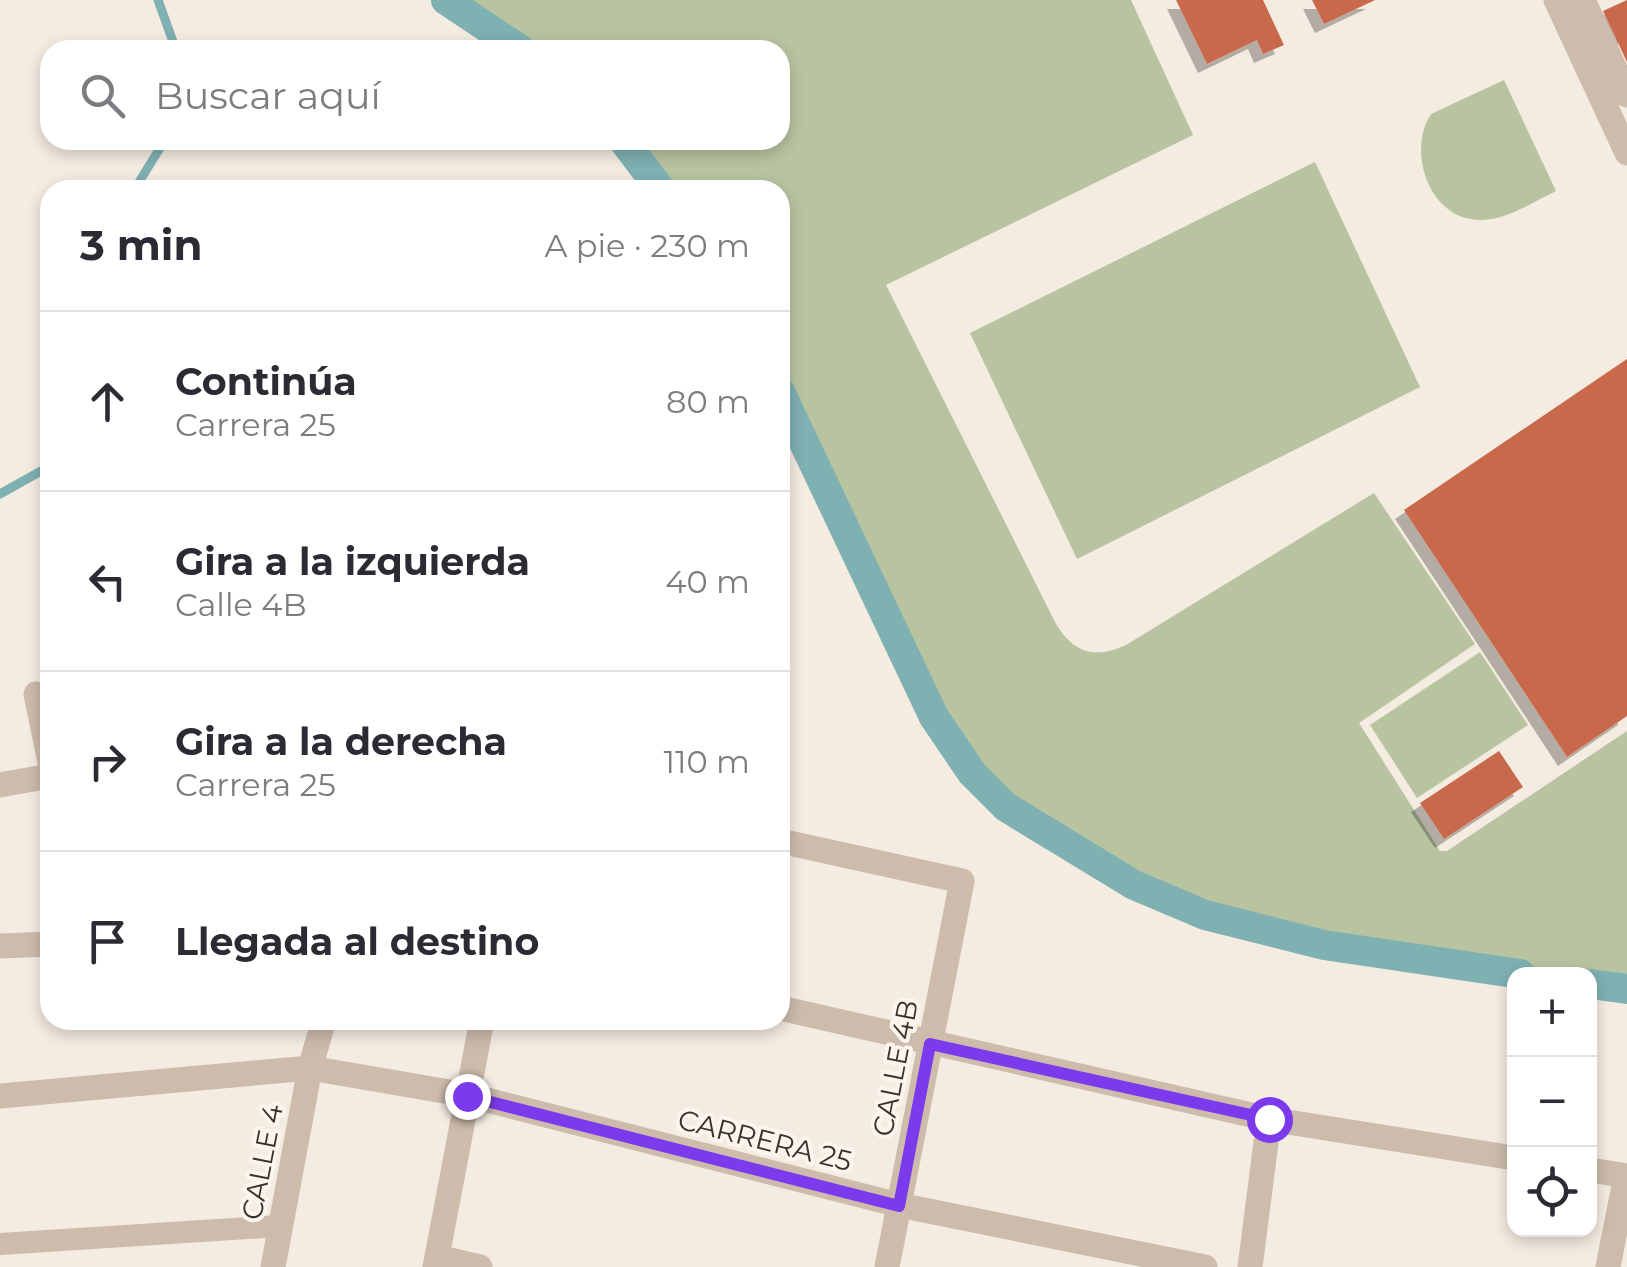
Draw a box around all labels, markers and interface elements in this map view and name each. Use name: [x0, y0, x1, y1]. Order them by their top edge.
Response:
search box: [40, 40, 790, 150]
icon: search: [75, 68, 130, 123]
text: Buscar aquí: [155, 72, 381, 119]
text: 3 min: [80, 219, 202, 271]
text: A pie · 230 m: [544, 226, 750, 265]
text: Continúa: [175, 358, 357, 405]
icon: ahead: [80, 374, 135, 429]
text: 80 m: [666, 382, 750, 421]
text: Carrera 25: [175, 405, 336, 444]
text: Gira a la izquierda: [175, 538, 530, 585]
icon: left: [80, 554, 135, 609]
text: 40 m: [665, 562, 750, 601]
text: Calle 4B: [175, 585, 307, 624]
text: Gira a la derecha: [175, 718, 507, 765]
icon: right: [80, 734, 135, 789]
text: 110 m: [663, 742, 750, 781]
text: Carrera 25: [175, 765, 336, 804]
icon: arrive: [80, 914, 135, 969]
text: Llegada al destino: [175, 918, 539, 965]
map controls: [1507, 967, 1597, 1237]
button: +: [1507, 967, 1597, 1057]
street label: CALLE 4B: [865, 997, 925, 1139]
button: −: [1507, 1057, 1597, 1147]
route end: [445, 1074, 491, 1120]
route start: [1247, 1097, 1293, 1143]
street label: CALLE 4: [234, 1101, 290, 1223]
street label: CARRERA 25: [675, 1102, 855, 1178]
button: locate: [1507, 1147, 1597, 1237]

